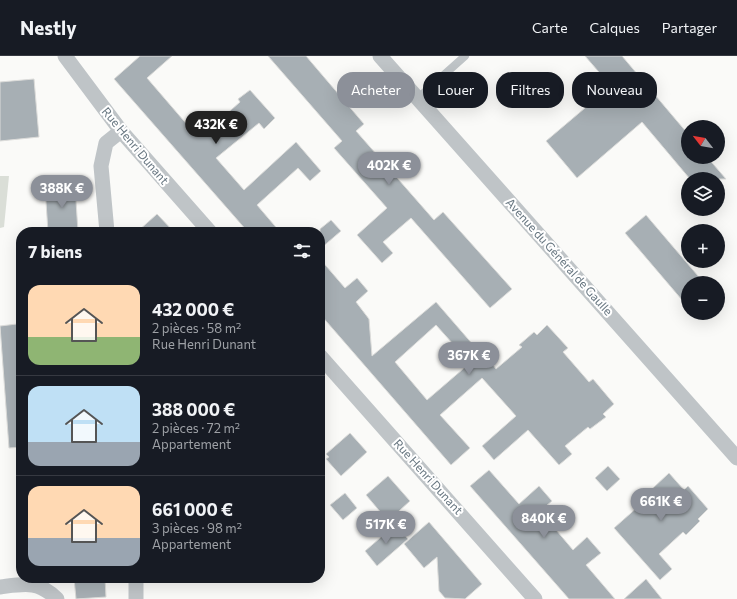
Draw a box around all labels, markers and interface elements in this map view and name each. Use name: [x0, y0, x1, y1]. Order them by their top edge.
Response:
text: Nestly: [20, 16, 77, 39]
text: Carte: [532, 19, 568, 36]
text: Calques: [590, 19, 640, 36]
text: Partager: [662, 19, 717, 36]
chip: Acheter: [337, 72, 415, 108]
chip: Louer: [423, 72, 488, 108]
chip: Filtres: [496, 72, 564, 108]
chip: Nouveau: [572, 72, 657, 108]
street label: Rue Henri Dunant: [99, 104, 172, 187]
pin: 432K €: [183, 111, 249, 145]
text: 432K €: [194, 116, 238, 132]
north arrow: [681, 120, 725, 164]
map controls: [681, 120, 725, 320]
pin: 402K €: [356, 152, 422, 186]
text: 402K €: [367, 157, 411, 173]
button: layers: [681, 172, 725, 216]
pin: 388K €: [29, 175, 95, 209]
text: 388K €: [40, 180, 84, 196]
street label: Avenue du Général de Gaulle: [503, 195, 616, 318]
button: +: [681, 224, 725, 268]
icon: filters: [291, 240, 313, 262]
text: 7 biens: [28, 241, 82, 262]
button: −: [681, 276, 725, 320]
text: 432 000 €: [152, 299, 234, 320]
icon: home: [60, 301, 108, 349]
text: 2 pièces · 58 m²: [152, 320, 241, 336]
text: Rue Henri Dunant: [152, 336, 256, 352]
pin: 367K €: [436, 342, 502, 376]
text: 367K €: [447, 347, 491, 363]
text: 388 000 €: [152, 399, 235, 420]
icon: home: [60, 402, 108, 450]
text: 2 pièces · 72 m²: [152, 420, 240, 436]
text: Appartement: [152, 436, 231, 452]
street label: Rue Henri Dunant: [391, 436, 466, 517]
pin: 661K €: [628, 488, 694, 522]
text: 661K €: [640, 493, 682, 509]
text: 661 000 €: [152, 499, 233, 520]
icon: home: [60, 502, 108, 550]
pin: 840K €: [511, 505, 577, 539]
text: 840K €: [521, 510, 567, 526]
pin: 517K €: [353, 511, 419, 545]
text: 517K €: [365, 516, 407, 532]
text: 3 pièces · 98 m²: [152, 520, 242, 536]
text: Appartement: [152, 536, 231, 552]

